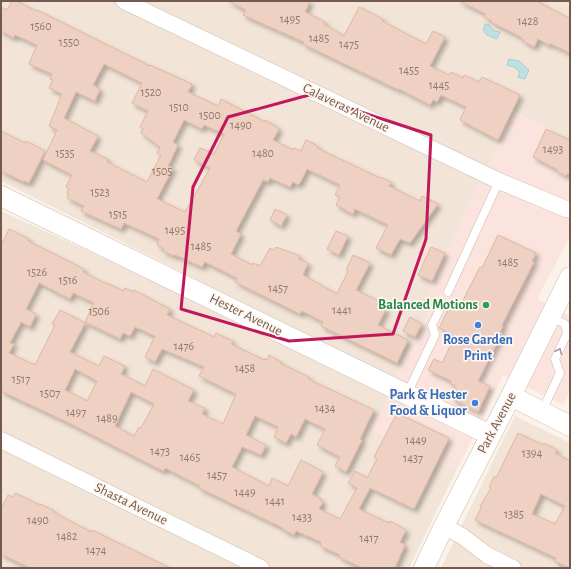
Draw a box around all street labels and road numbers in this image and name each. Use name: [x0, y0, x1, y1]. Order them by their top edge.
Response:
street label: Calaveras Avenue: [300, 81, 392, 135]
street label: Hester Avenue: [207, 291, 285, 339]
street label: Park Avenue: [475, 390, 519, 456]
street label: Shasta Avenue: [92, 480, 170, 528]

